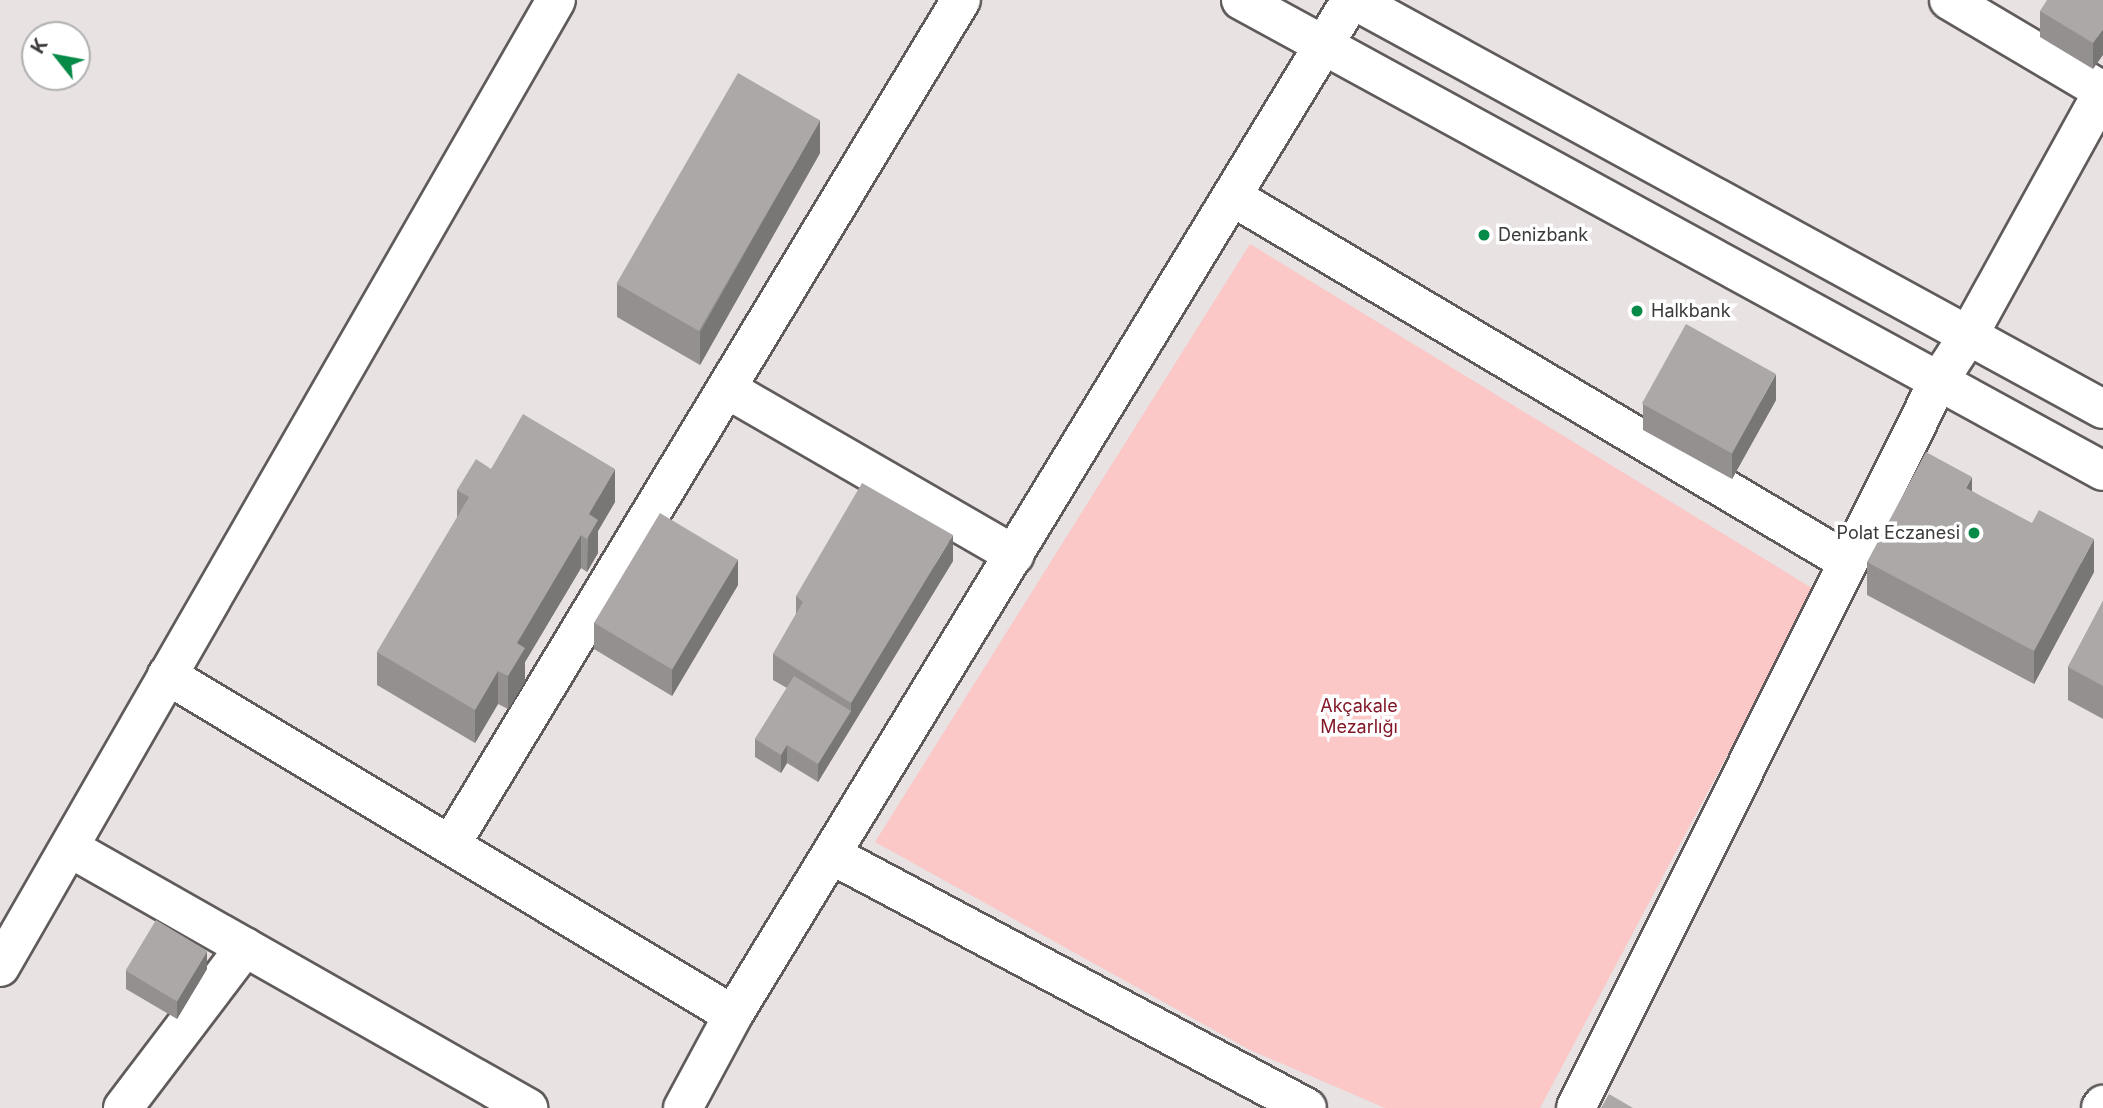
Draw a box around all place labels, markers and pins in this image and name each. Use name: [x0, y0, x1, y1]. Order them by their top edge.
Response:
place label: Denizbank: [1498, 224, 1588, 246]
marker: Denizbank: [1476, 227, 1492, 243]
place label: Halkbank: [1651, 300, 1731, 322]
marker: Halkbank: [1629, 303, 1645, 319]
place label: Polat Eczanesi: [1837, 522, 1960, 544]
marker: Polat Eczanesi: [1966, 525, 1982, 541]

